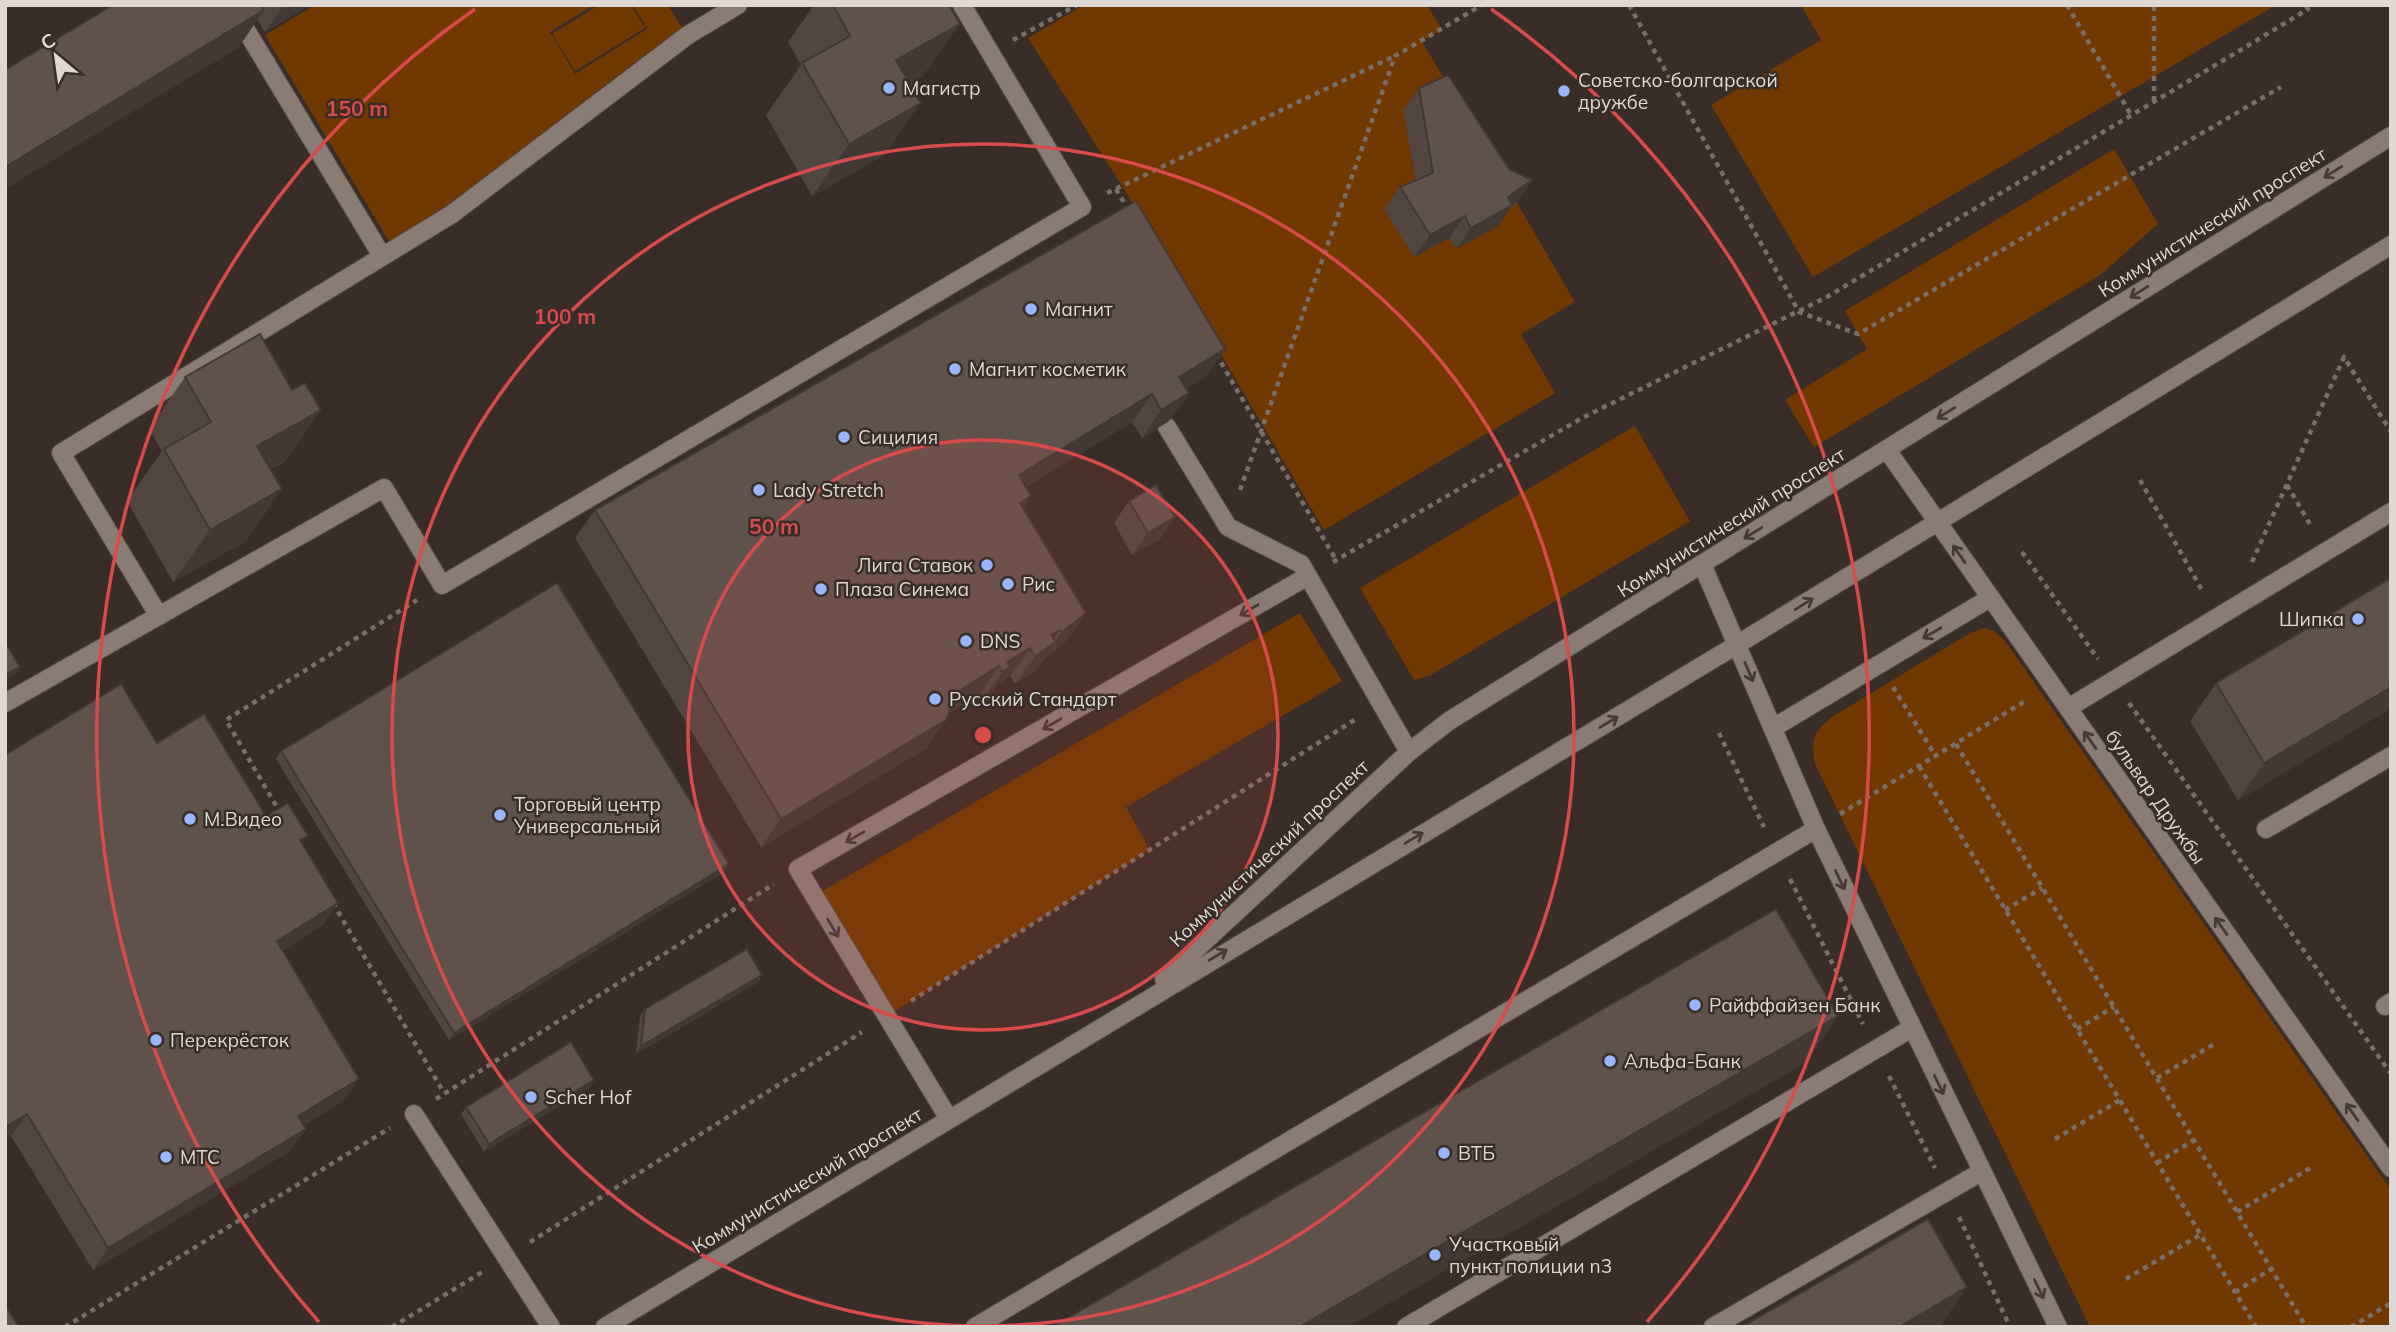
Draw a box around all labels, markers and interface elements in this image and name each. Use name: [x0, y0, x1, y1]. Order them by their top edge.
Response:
north arrow: [21, 21, 91, 91]
text: С: [36, 27, 59, 55]
place label: Советско-болгарской дружбе: [1578, 68, 1778, 114]
place label: Магистр: [903, 76, 980, 100]
marker: Магистр: [881, 80, 897, 96]
marker: Советско-болгарской дружбе: [1556, 83, 1572, 99]
text: 150 m: [326, 95, 388, 121]
street label: Коммунистический проспект: [2094, 142, 2331, 302]
one-way arrow: [2323, 165, 2343, 179]
one-way arrow: [2130, 286, 2150, 300]
place label: Магнит: [1045, 297, 1113, 321]
marker: Магнит: [1023, 301, 1039, 317]
text: 100 m: [534, 303, 596, 329]
place label: Магнит косметик: [969, 357, 1127, 381]
marker: Магнит косметик: [947, 361, 963, 377]
one-way arrow: [1937, 406, 1957, 420]
place label: Сицилия: [858, 425, 938, 449]
marker: Сицилия: [836, 429, 852, 445]
street label: Коммунистический проспект: [1613, 442, 1850, 602]
place label: Lady Stretch: [773, 478, 884, 502]
marker: Lady Stretch: [751, 482, 767, 498]
text: 50 m: [749, 513, 799, 539]
one-way arrow: [1744, 526, 1764, 540]
one-way arrow: [1952, 545, 1966, 564]
place label: Лига Ставок: [857, 553, 974, 577]
marker: Лига Ставок: [979, 557, 995, 573]
place label: Рис: [1022, 572, 1055, 596]
marker: Рис: [1000, 576, 1016, 592]
place label: Плаза Синема: [835, 577, 969, 601]
marker: Плаза Синема: [813, 581, 829, 597]
one-way arrow: [1793, 597, 1813, 611]
one-way arrow: [1239, 604, 1260, 617]
place label: Шипка: [2279, 607, 2344, 631]
marker: Шипка: [2350, 611, 2366, 627]
one-way arrow: [1922, 626, 1942, 640]
place label: DNS: [980, 629, 1020, 653]
marker: DNS: [958, 633, 974, 649]
one-way arrow: [1744, 660, 1757, 682]
place label: Русский Стандарт: [949, 687, 1117, 711]
marker: Русский Стандарт: [927, 691, 943, 707]
one-way arrow: [1598, 714, 1618, 728]
one-way arrow: [1042, 717, 1062, 731]
centre of rings: [971, 723, 995, 747]
street label: бульвар Дружбы: [2101, 725, 2211, 869]
one-way arrow: [2083, 731, 2097, 750]
street label: Коммунистический проспект: [1164, 754, 1374, 952]
place label: Торговый центр Универсальный: [513, 792, 661, 838]
place label: М.Видео: [204, 807, 282, 831]
marker: Торговый центр Универсальный: [492, 807, 508, 823]
marker: М.Видео: [182, 811, 198, 827]
one-way arrow: [845, 830, 865, 844]
one-way arrow: [1403, 831, 1423, 845]
one-way arrow: [1834, 869, 1848, 890]
one-way arrow: [827, 917, 841, 937]
one-way arrow: [2214, 917, 2228, 936]
one-way arrow: [1208, 948, 1228, 962]
place label: Райффайзен Банк: [1709, 993, 1881, 1017]
marker: Райффайзен Банк: [1687, 997, 1703, 1013]
place label: Перекрёсток: [170, 1028, 290, 1052]
marker: Перекрёсток: [148, 1032, 164, 1048]
place label: Альфа-Банк: [1624, 1049, 1742, 1073]
marker: Альфа-Банк: [1602, 1053, 1618, 1069]
one-way arrow: [1933, 1074, 1947, 1095]
place label: Scher Hof: [545, 1085, 632, 1109]
marker: Scher Hof: [523, 1089, 539, 1105]
street label: Коммунистический проспект: [688, 1101, 927, 1258]
one-way arrow: [2344, 1103, 2359, 1122]
place label: ВТБ: [1458, 1141, 1495, 1165]
place label: МТС: [180, 1145, 220, 1169]
marker: ВТБ: [1436, 1145, 1452, 1161]
marker: МТС: [158, 1149, 174, 1165]
place label: Участковый пункт полиции n3: [1448, 1232, 1612, 1278]
marker: Участковый пункт полиции n3: [1427, 1247, 1443, 1263]
one-way arrow: [2033, 1278, 2047, 1299]

